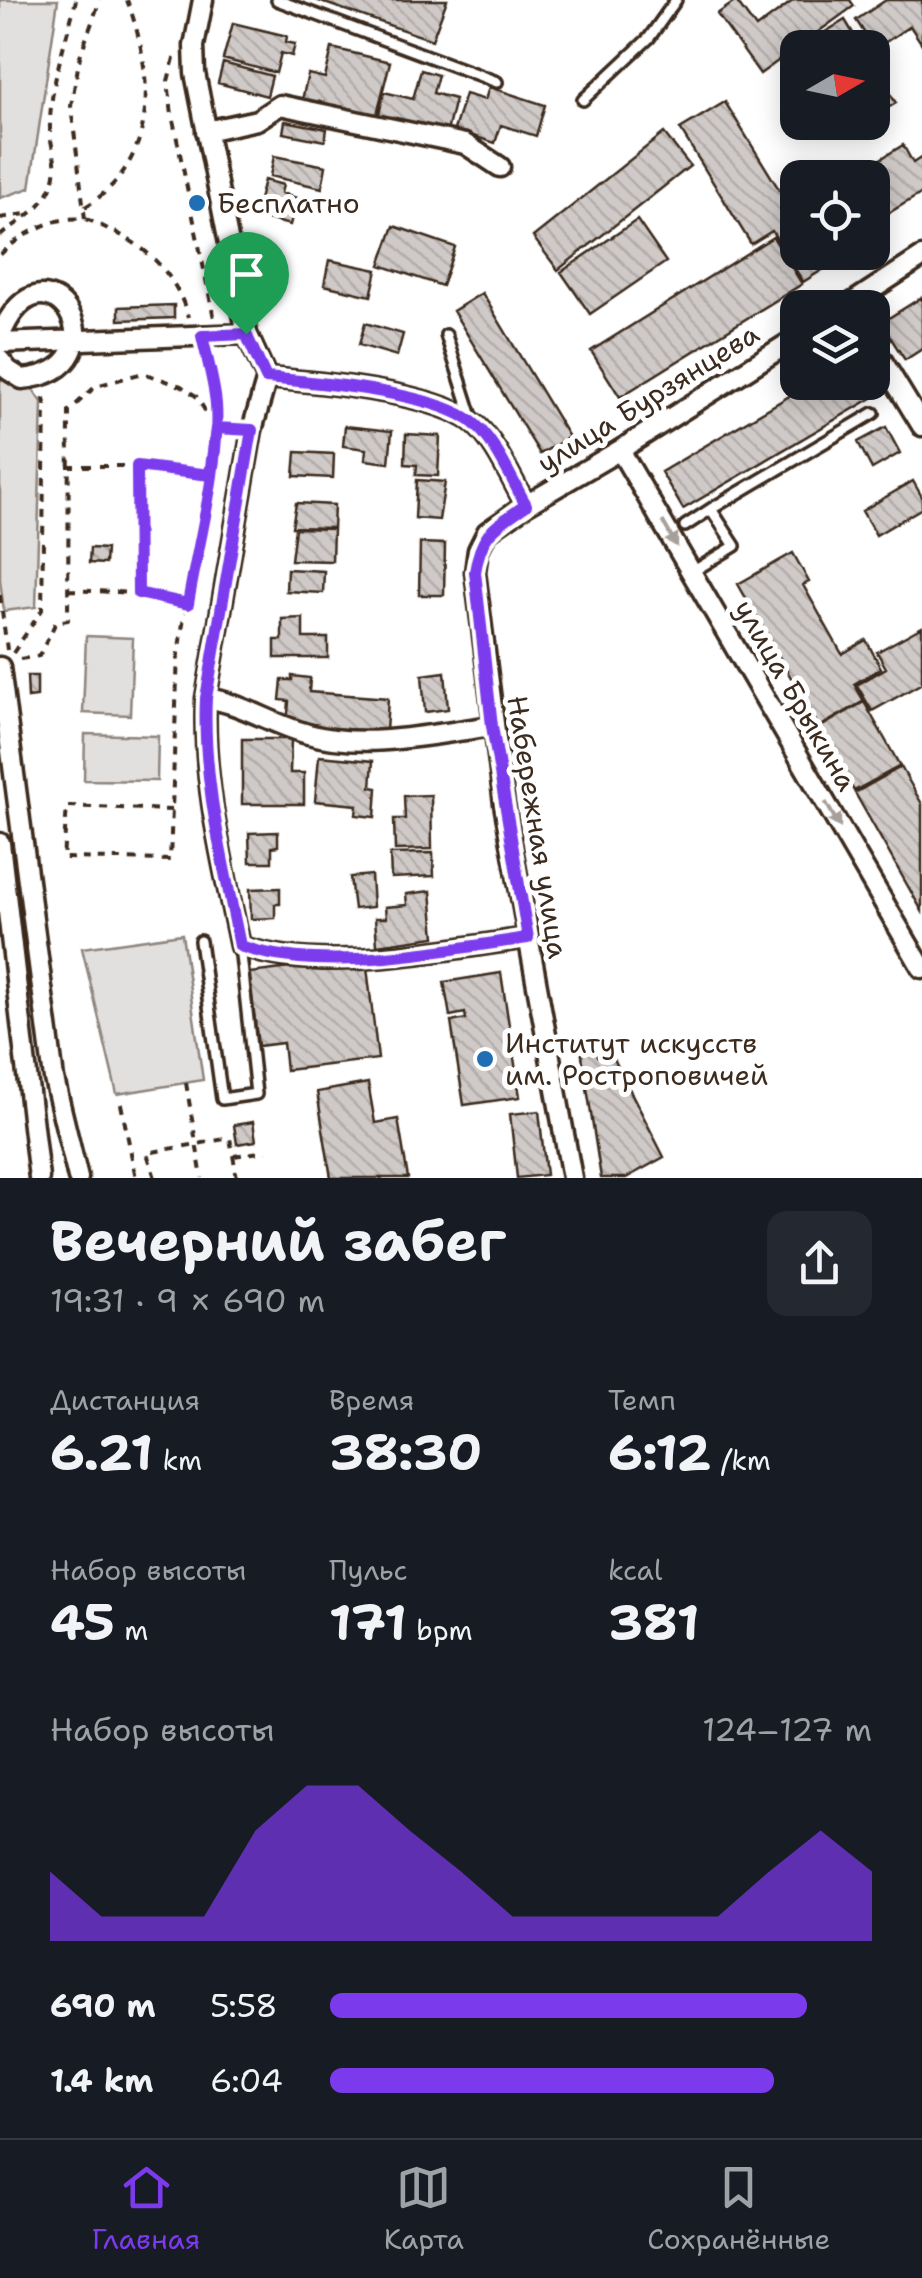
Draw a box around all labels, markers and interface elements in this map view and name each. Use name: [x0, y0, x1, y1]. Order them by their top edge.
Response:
north arrow: [780, 30, 890, 140]
map controls: [780, 30, 890, 400]
button: locate: [780, 160, 890, 270]
place label: Бесплатно: [217, 184, 360, 222]
marker: Бесплатно: [186, 192, 208, 214]
pin: [204, 232, 289, 335]
icon: arrive: [219, 247, 274, 302]
button: layers: [780, 290, 890, 400]
street label: улица Бурзянцева: [530, 314, 766, 482]
one-way arrow: [661, 520, 679, 548]
street label: улица Брыкина: [726, 592, 866, 798]
street label: Набережная улица: [498, 693, 578, 961]
one-way arrow: [824, 801, 842, 829]
place label: Институт искусств им. Ростроповичей: [505, 1024, 768, 1094]
marker: Институт искусств им. Ростроповичей: [474, 1048, 496, 1070]
text: Вечерний забег: [50, 1204, 506, 1278]
button: share: [767, 1211, 872, 1316]
text: 19:31 · 9 × 690 m: [50, 1279, 325, 1322]
text: Дистанция: [50, 1381, 200, 1419]
text: Время: [329, 1381, 414, 1419]
text: Темп: [608, 1381, 676, 1419]
text: 6.21: [50, 1419, 153, 1486]
text: 38:30: [329, 1419, 482, 1486]
text: 6:12: [608, 1419, 711, 1486]
text: km: [153, 1441, 202, 1479]
text: /km: [711, 1441, 771, 1479]
text: Набор высоты: [50, 1551, 246, 1589]
text: Пульс: [329, 1551, 408, 1589]
text: kcal: [608, 1551, 662, 1589]
text: 45: [50, 1589, 115, 1656]
text: 171: [329, 1589, 407, 1656]
text: 381: [608, 1589, 699, 1656]
text: m: [115, 1611, 148, 1649]
text: bpm: [407, 1611, 473, 1649]
text: Набор высоты: [50, 1708, 275, 1751]
text: 124–127 m: [702, 1708, 872, 1751]
text: 690 m: [50, 1984, 156, 2027]
text: 5:58: [210, 1984, 278, 2027]
text: 1.4 km: [50, 2059, 153, 2102]
text: 6:04: [210, 2059, 283, 2102]
tab: Главная: [92, 2160, 200, 2258]
tab: Карта: [384, 2160, 464, 2258]
tab: Сохранённые: [647, 2160, 830, 2258]

